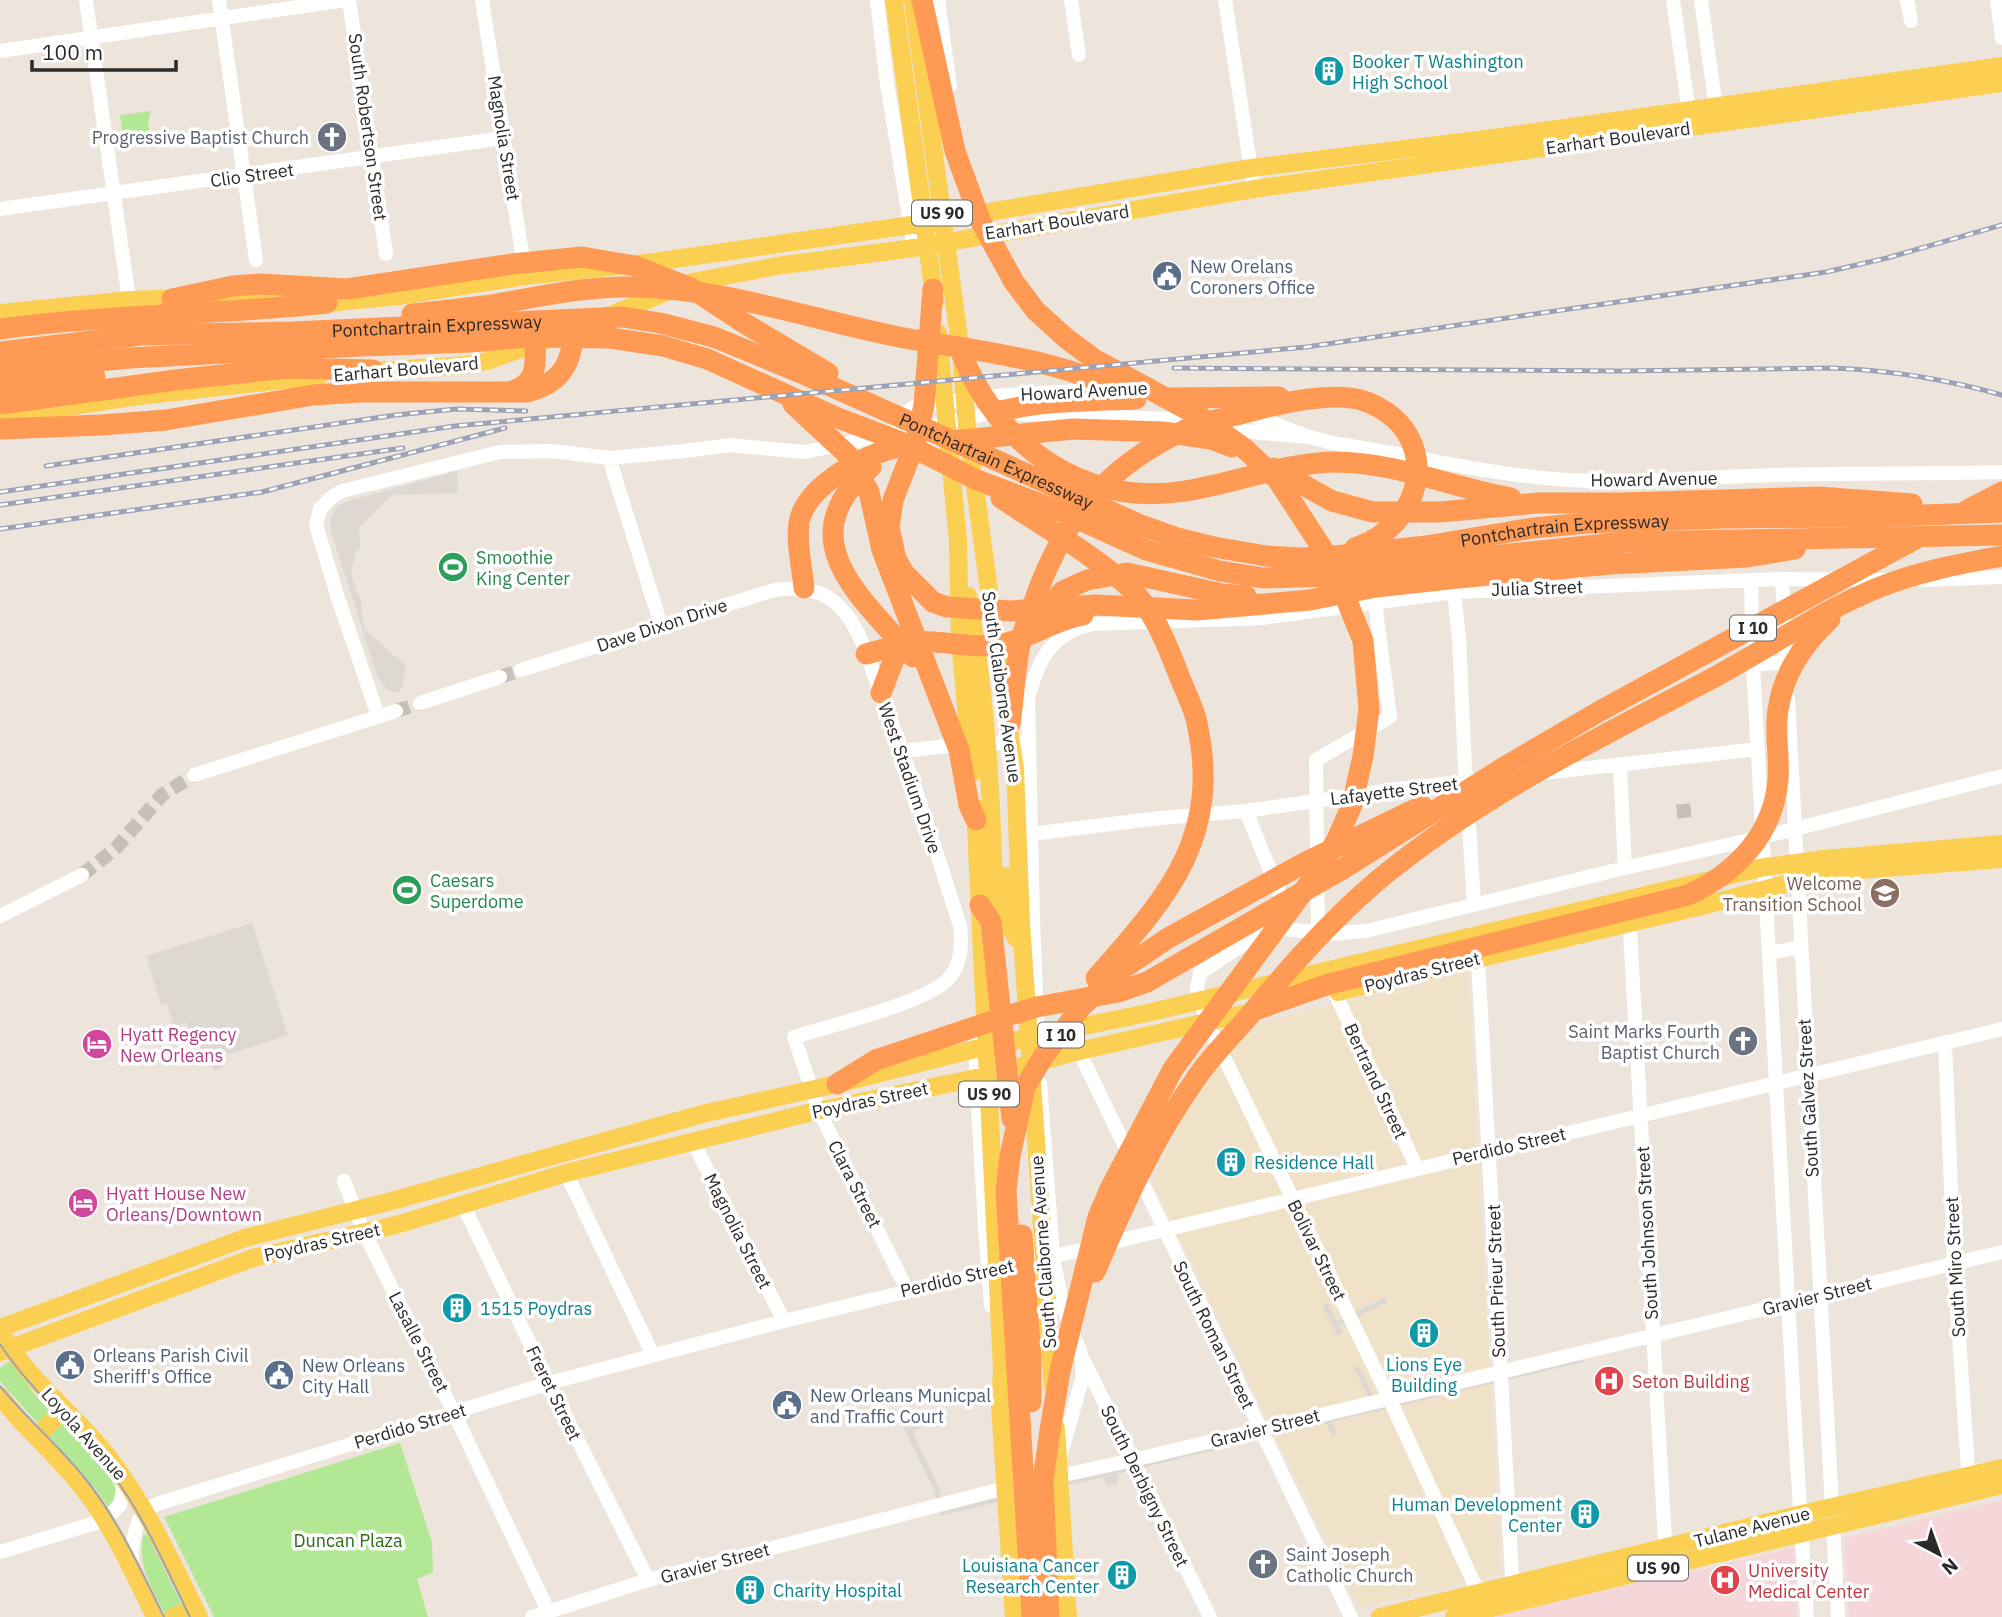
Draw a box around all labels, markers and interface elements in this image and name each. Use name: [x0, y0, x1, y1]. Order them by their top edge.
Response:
scale bar: [32, 28, 175, 72]
street label: South Robertson Street: [343, 32, 393, 222]
text: 100 m: [42, 38, 103, 66]
place label: Booker T Washington High School: [1352, 50, 1524, 94]
building icon: Booker T Washington High School: [1312, 54, 1346, 88]
street label: Magnolia Street: [483, 74, 525, 202]
street label: Earhart Boulevard: [1544, 116, 1692, 160]
church icon: Progressive Baptist Church: [315, 120, 349, 154]
place label: Progressive Baptist Church: [92, 126, 309, 149]
street label: Clio Street: [209, 158, 295, 192]
street label: Earhart Boulevard: [983, 199, 1131, 245]
road number: US 90: [912, 200, 972, 226]
place label: New Orelans Coroners Office: [1190, 255, 1315, 299]
public building icon: New Orelans Coroners Office: [1150, 259, 1184, 293]
street label: Pontchartrain Expressway: [331, 309, 542, 342]
street label: Earhart Boulevard: [332, 351, 480, 387]
street label: Howard Avenue: [1020, 376, 1148, 406]
street label: Pontchartrain Expressway: [896, 407, 1097, 514]
street label: Howard Avenue: [1590, 466, 1718, 492]
street label: Pontchartrain Expressway: [1458, 508, 1670, 552]
place label: Smoothie King Center: [476, 546, 570, 590]
sports icon: Smoothie King Center: [436, 550, 470, 584]
street label: Julia Street: [1491, 575, 1583, 601]
street label: South Claiborne Avenue: [977, 590, 1027, 784]
street label: Dave Dixon Drive: [594, 593, 730, 657]
road number: I 10: [1730, 615, 1776, 640]
street label: West Stadium Drive: [873, 699, 947, 857]
street label: Lafayette Street: [1329, 772, 1459, 810]
place label: Caesars Superdome: [430, 869, 524, 913]
place label: Welcome Transition School: [1723, 872, 1862, 916]
sports icon: Caesars Superdome: [390, 873, 424, 907]
school or university icon: Welcome Transition School: [1868, 876, 1902, 910]
street label: Poydras Street: [1362, 947, 1482, 997]
street label: South Galvez Street: [1792, 1018, 1824, 1178]
street label: Bertrand Street: [1339, 1019, 1413, 1143]
place label: Saint Marks Fourth Baptist Church: [1568, 1020, 1720, 1064]
place label: Hyatt Regency New Orleans: [120, 1023, 236, 1067]
road number: I 10: [1038, 1023, 1084, 1048]
church icon: Saint Marks Fourth Baptist Church: [1726, 1024, 1760, 1058]
hotel icon: Hyatt Regency New Orleans: [80, 1027, 114, 1061]
street label: Poydras Street: [810, 1076, 930, 1124]
road number: US 90: [959, 1082, 1019, 1106]
street label: Perdido Street: [1450, 1122, 1568, 1170]
street label: Clara Street: [823, 1136, 887, 1232]
building icon: Residence Hall: [1214, 1145, 1248, 1179]
street label: South Johnson Street: [1631, 1146, 1663, 1320]
place label: Residence Hall: [1254, 1151, 1374, 1174]
street label: South Claiborne Avenue: [1025, 1155, 1061, 1349]
street label: Magnolia Street: [699, 1169, 777, 1293]
place label: Hyatt House New Orleans/Downtown: [106, 1182, 262, 1226]
hotel icon: Hyatt House New Orleans/Downtown: [66, 1186, 100, 1220]
street label: Bolivar Street: [1283, 1196, 1351, 1304]
street label: South Miro Street: [1940, 1196, 1970, 1338]
street label: South Prieur Street: [1482, 1204, 1510, 1358]
street label: Poydras Street: [262, 1217, 382, 1267]
street label: Perdido Street: [898, 1254, 1016, 1302]
street label: South Roman Street: [1168, 1257, 1260, 1413]
street label: Gravier Street: [1760, 1271, 1874, 1321]
street label: Lasalle Street: [384, 1288, 454, 1396]
building icon: 1515 Poydras: [440, 1291, 474, 1325]
place label: 1515 Poydras: [480, 1297, 592, 1320]
building icon: Lions Eye Building: [1407, 1316, 1441, 1350]
street label: Freret Street: [521, 1342, 587, 1444]
place label: Orleans Parish Civil Sheriff's Office: [93, 1344, 249, 1388]
public building icon: Orleans Parish Civil Sheriff's Office: [53, 1348, 87, 1382]
place label: Lions Eye Building: [1386, 1353, 1462, 1397]
place label: New Orleans City Hall: [302, 1354, 405, 1398]
public building icon: New Orleans City Hall: [262, 1358, 296, 1392]
hospital icon: Seton Building: [1592, 1364, 1626, 1398]
place label: Seton Building: [1632, 1370, 1750, 1393]
street label: Loyola Avenue: [36, 1383, 132, 1485]
place label: New Orleans Municpal and Traffic Court: [810, 1384, 991, 1428]
public building icon: New Orleans Municpal and Traffic Court: [770, 1388, 804, 1422]
street label: Perdido Street: [351, 1398, 469, 1454]
street label: South Derbigny Street: [1096, 1401, 1194, 1571]
street label: Gravier Street: [1208, 1403, 1322, 1453]
place label: Human Development Center: [1391, 1493, 1562, 1537]
building icon: Human Development Center: [1568, 1497, 1602, 1531]
street label: Tulane Avenue: [1692, 1501, 1812, 1553]
north arrow: [1904, 1519, 1974, 1589]
park label: Duncan Plaza: [293, 1529, 403, 1552]
street label: Gravier Street: [658, 1537, 772, 1589]
place label: Saint Joseph Catholic Church: [1286, 1543, 1414, 1587]
church icon: Saint Joseph Catholic Church: [1246, 1547, 1280, 1581]
text: N: [1937, 1553, 1963, 1580]
place label: Louisiana Cancer Research Center: [962, 1554, 1099, 1598]
road number: US 90: [1628, 1556, 1688, 1580]
building icon: Louisiana Cancer Research Center: [1105, 1558, 1139, 1592]
place label: University Medical Center: [1748, 1559, 1870, 1603]
hospital icon: University Medical Center: [1708, 1563, 1742, 1597]
building icon: Charity Hospital: [733, 1573, 767, 1607]
place label: Charity Hospital: [773, 1579, 902, 1602]

